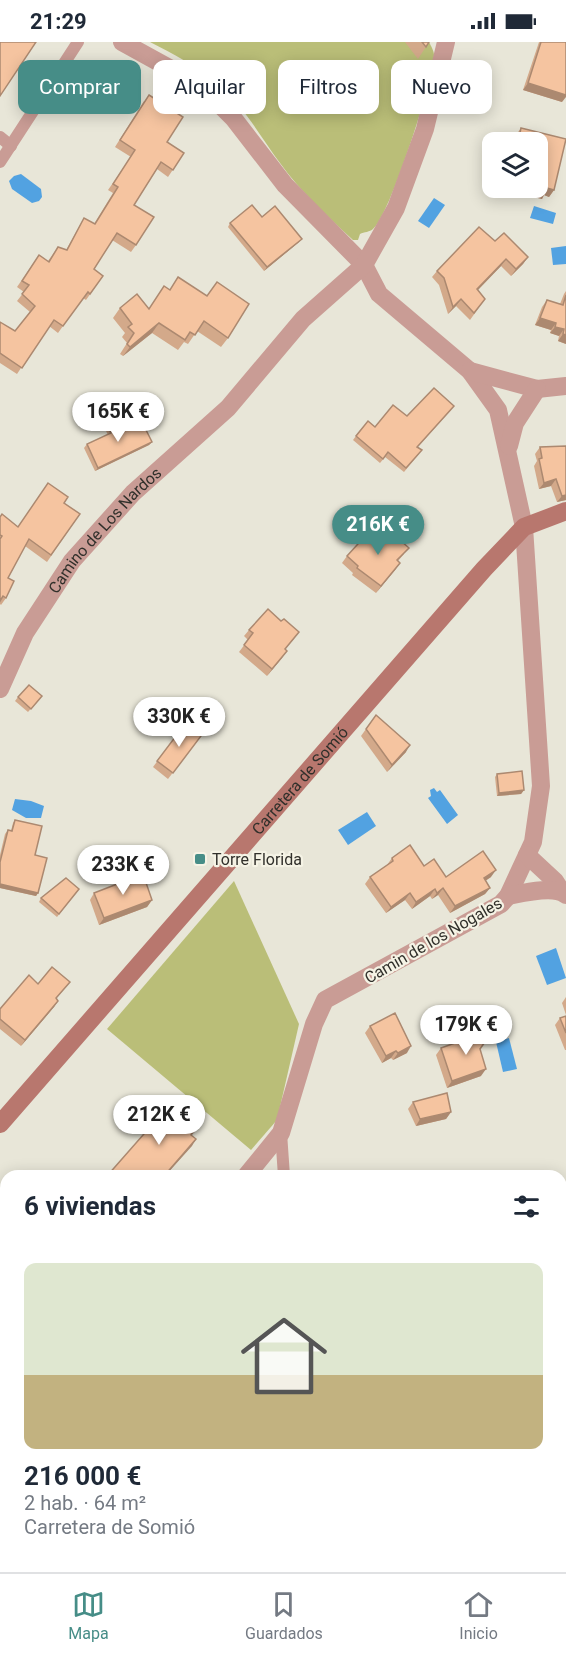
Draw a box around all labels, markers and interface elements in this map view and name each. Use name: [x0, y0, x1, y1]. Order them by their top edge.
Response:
text: 21:29: [30, 9, 87, 34]
chip: Comprar: [18, 60, 141, 114]
chip: Alquilar: [153, 60, 266, 114]
chip: Filtros: [278, 60, 379, 114]
chip: Nuevo: [391, 60, 492, 114]
map controls: [482, 132, 548, 198]
button: layers: [482, 132, 548, 198]
pin: 165K €: [69, 392, 167, 443]
text: 165K €: [86, 399, 150, 423]
street label: Camino de Los Nardos: [45, 463, 165, 597]
pin: 216K €: [329, 505, 427, 556]
text: 216K €: [346, 512, 410, 536]
pin: 330K €: [130, 697, 228, 748]
text: 330K €: [147, 704, 211, 728]
street label: Carretera de Somió: [248, 723, 352, 839]
pin: 233K €: [74, 845, 172, 896]
place label: Torre Florida: [212, 850, 302, 869]
text: 233K €: [91, 852, 155, 876]
marker: Torre Florida: [193, 852, 207, 866]
street label: Camin de los Nogales: [361, 893, 505, 988]
pin: 179K €: [417, 1005, 515, 1056]
text: 179K €: [434, 1012, 498, 1036]
pin: 212K €: [110, 1095, 208, 1146]
text: 212K €: [127, 1102, 191, 1126]
icon: filters: [510, 1190, 543, 1223]
text: 6 viviendas: [24, 1191, 156, 1221]
icon: home: [230, 1302, 338, 1410]
text: 216 000 €: [24, 1461, 141, 1491]
text: 2 hab. · 64 m²: [24, 1491, 146, 1515]
text: Carretera de Somió: [24, 1515, 195, 1539]
tab: Mapa: [68, 1588, 109, 1643]
tab: Guardados: [245, 1588, 323, 1643]
tab: Inicio: [459, 1588, 498, 1643]

